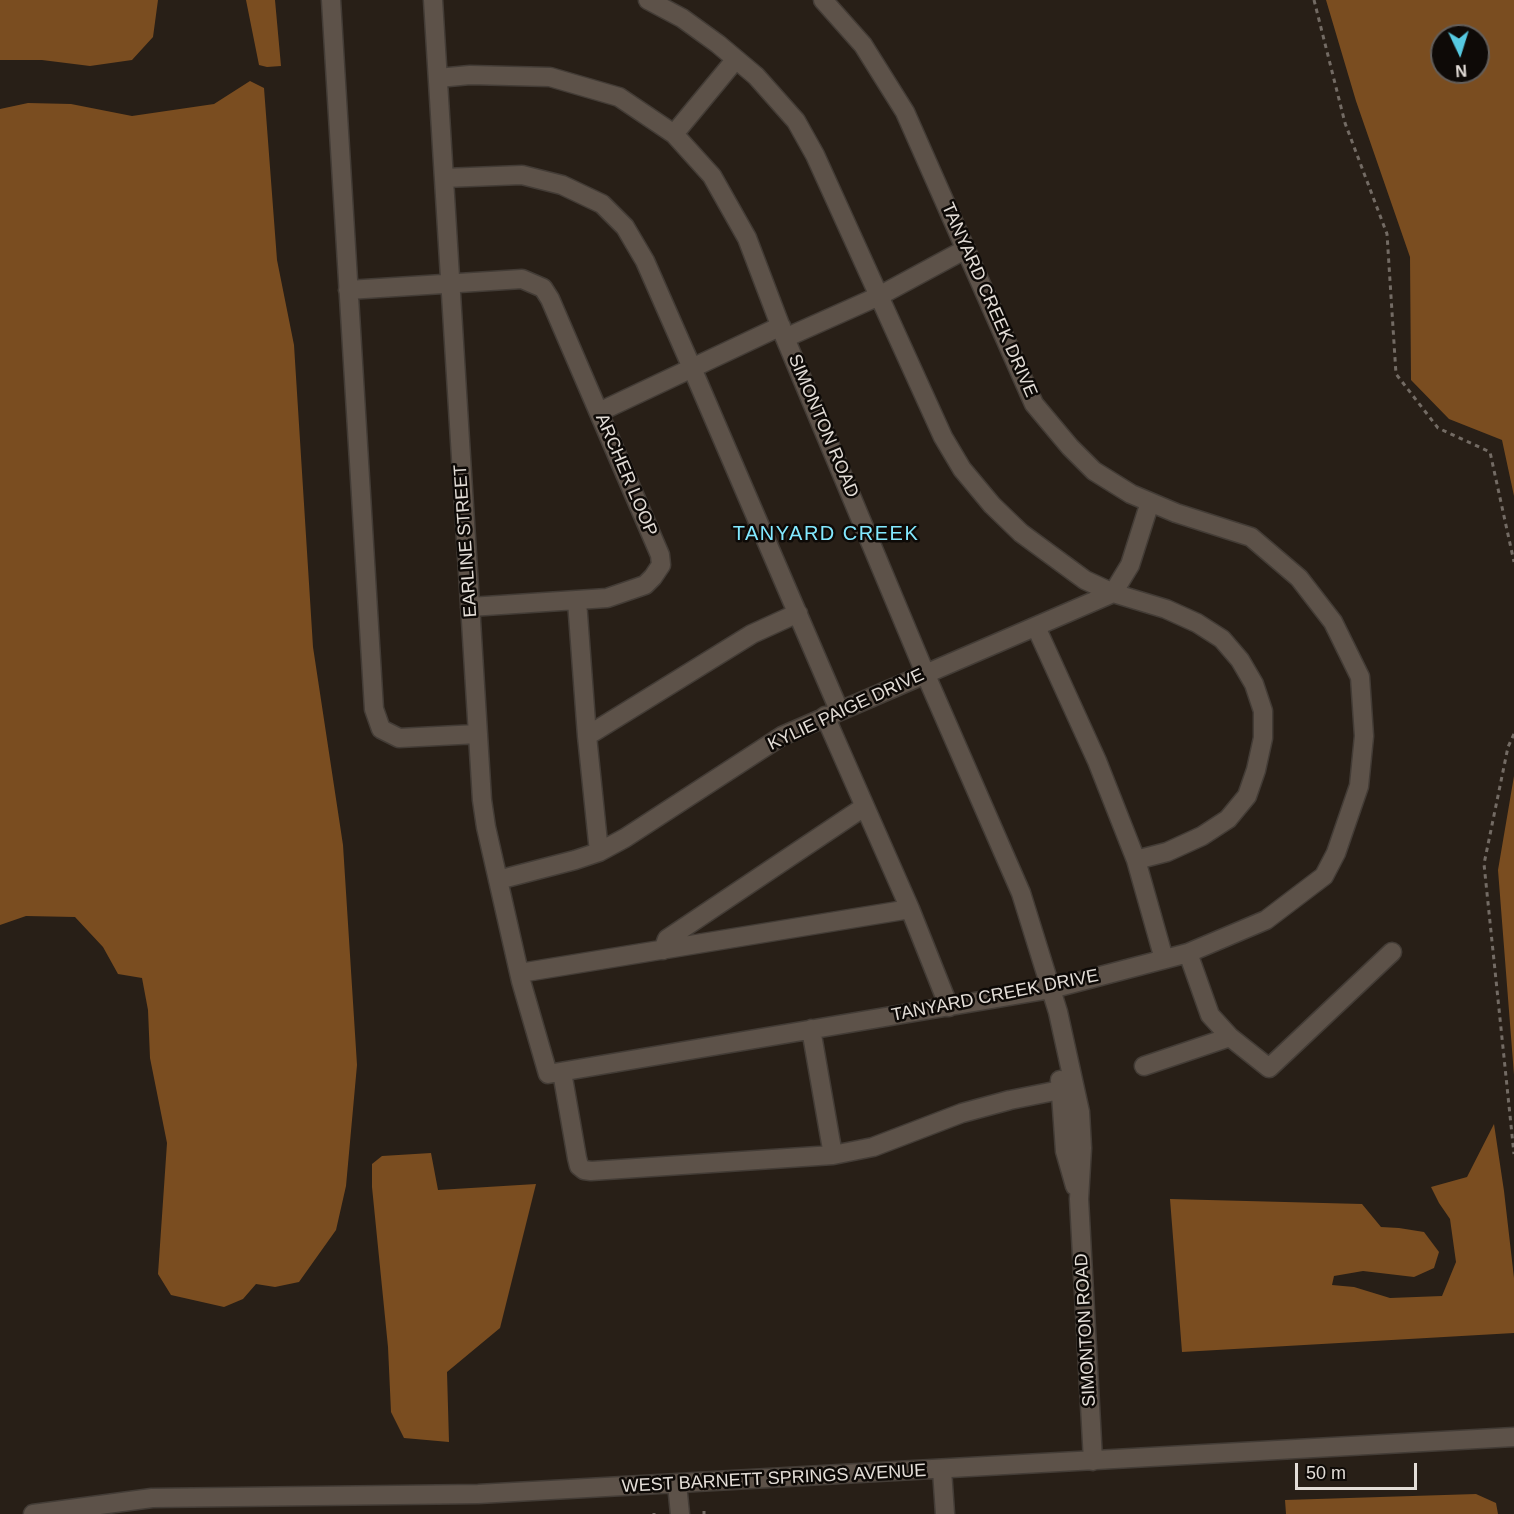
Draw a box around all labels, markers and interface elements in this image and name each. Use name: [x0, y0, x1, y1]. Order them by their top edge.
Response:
north arrow: [1430, 24, 1490, 84]
text: N: [1455, 62, 1468, 79]
street label: TANYARD CREEK DRIVE: [936, 200, 1042, 400]
street label: SIMONTON ROAD: [783, 351, 863, 501]
street label: ARCHER LOOP: [590, 410, 662, 540]
street label: EARLINE STREET: [450, 464, 482, 618]
district label: TANYARD CREEK: [733, 522, 919, 546]
street label: KYLIE PAIGE DRIVE: [765, 664, 927, 756]
street label: TANYARD CREEK DRIVE: [890, 965, 1100, 1027]
street label: SIMONTON ROAD: [1071, 1253, 1101, 1407]
scale bar: [1298, 1451, 1420, 1489]
street label: WEST BARNETT SPRINGS AVENUE: [621, 1460, 927, 1498]
text: 50 m: [1306, 1463, 1346, 1483]

